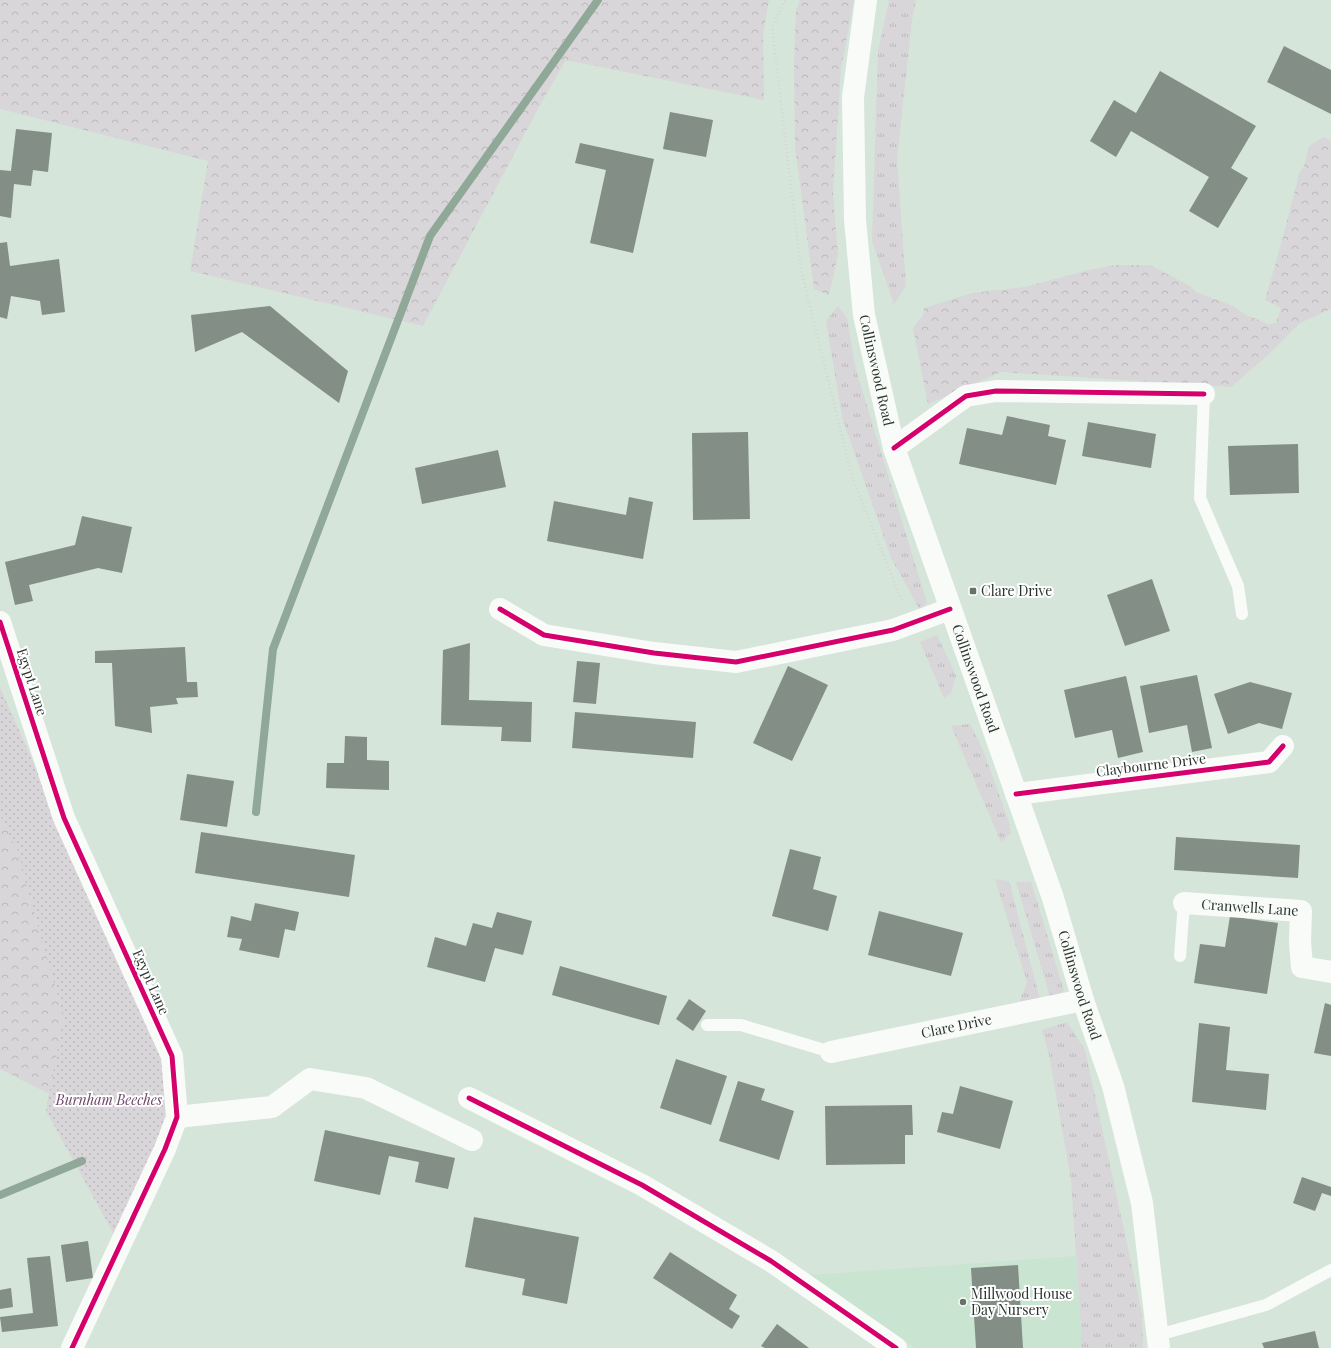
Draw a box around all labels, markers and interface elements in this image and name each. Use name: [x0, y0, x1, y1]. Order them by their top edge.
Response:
street label: Collinswood Road: [855, 313, 899, 428]
place label: Clare Drive: [981, 581, 1052, 600]
marker: Clare Drive: [968, 586, 978, 596]
street label: Collinswood Road: [948, 622, 1004, 735]
street label: Egypt Lane: [13, 646, 52, 718]
street label: Claybourne Drive: [1095, 748, 1207, 781]
street label: Cranwells Lane: [1201, 894, 1299, 920]
street label: Collinswood Road: [1054, 928, 1106, 1042]
street label: Egypt Lane: [129, 946, 174, 1018]
street label: Clare Drive: [919, 1009, 993, 1042]
park label: Burnham Beeches: [55, 1090, 163, 1109]
place label: Millwood House Day Nursery: [971, 1284, 1072, 1319]
marker: Millwood House Day Nursery: [958, 1297, 968, 1307]

